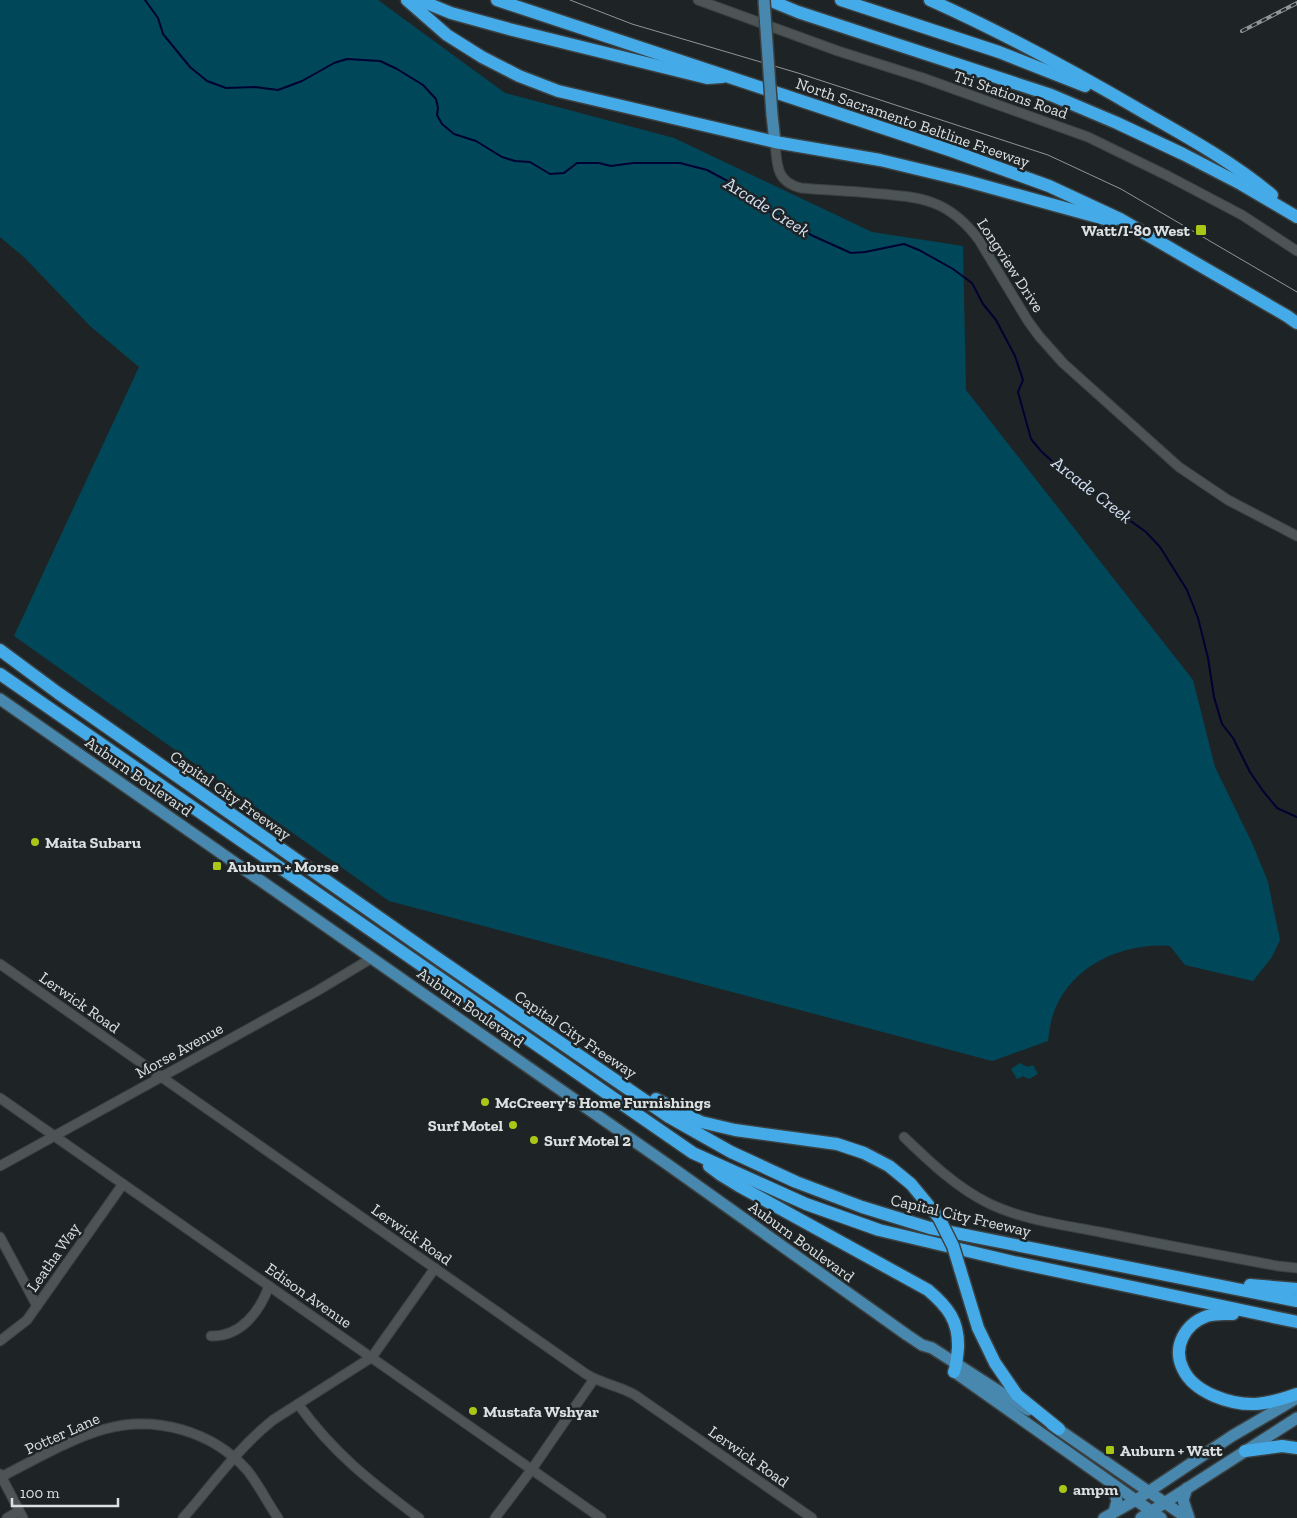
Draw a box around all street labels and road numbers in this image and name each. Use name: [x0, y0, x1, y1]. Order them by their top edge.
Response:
street label: Tri Stations Road: [951, 66, 1071, 123]
street label: North Sacramento Beltline Freeway: [793, 73, 1033, 172]
street label: Longview Drive: [973, 215, 1048, 316]
street label: Auburn Boulevard: [82, 733, 196, 820]
street label: Capital City Freeway: [167, 746, 296, 845]
street label: Auburn Boulevard: [414, 964, 528, 1051]
street label: Lerwick Road: [36, 968, 124, 1037]
street label: Capital City Freeway: [511, 986, 641, 1083]
street label: Morse Avenue: [132, 1019, 226, 1082]
street label: Capital City Freeway: [889, 1190, 1034, 1241]
street label: Auburn Boulevard: [745, 1197, 858, 1286]
street label: Lerwick Road: [368, 1200, 456, 1269]
street label: Leatha Way: [23, 1219, 84, 1295]
street label: Edison Avenue: [262, 1259, 355, 1332]
street label: Potter Lane: [22, 1409, 102, 1458]
street label: Lerwick Road: [705, 1422, 793, 1491]

